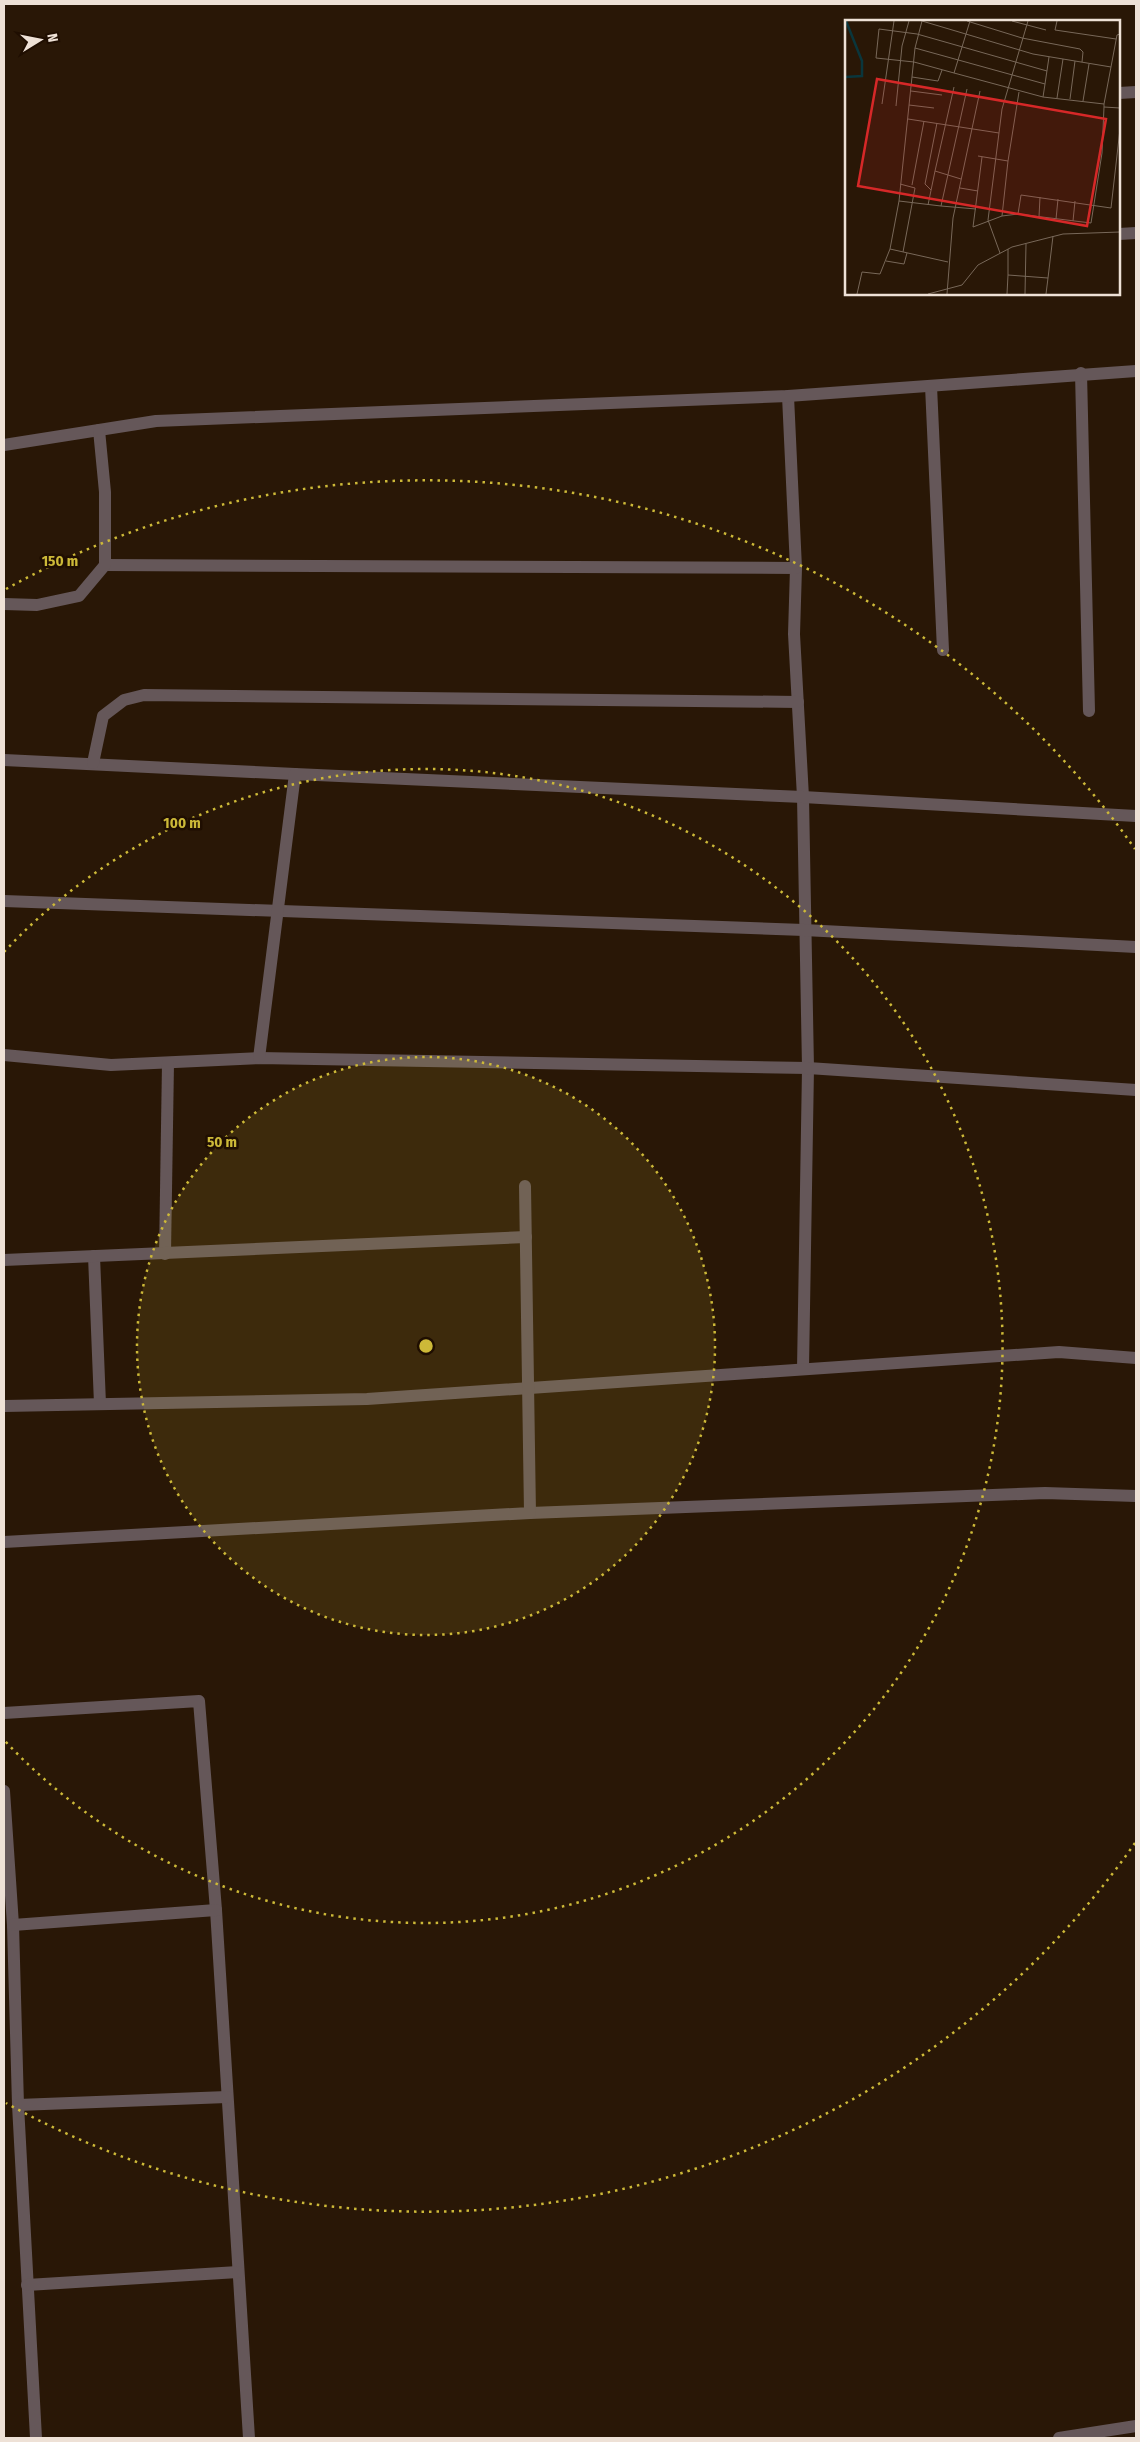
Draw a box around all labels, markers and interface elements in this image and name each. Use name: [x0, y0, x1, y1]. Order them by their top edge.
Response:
north arrow: [15, 15, 65, 65]
inset map: [845, 20, 1120, 295]
text: N: [43, 32, 61, 43]
text: 150 m: [42, 552, 78, 570]
text: 100 m: [163, 814, 201, 832]
text: 50 m: [207, 1133, 237, 1151]
centre of rings: [417, 1337, 435, 1355]

